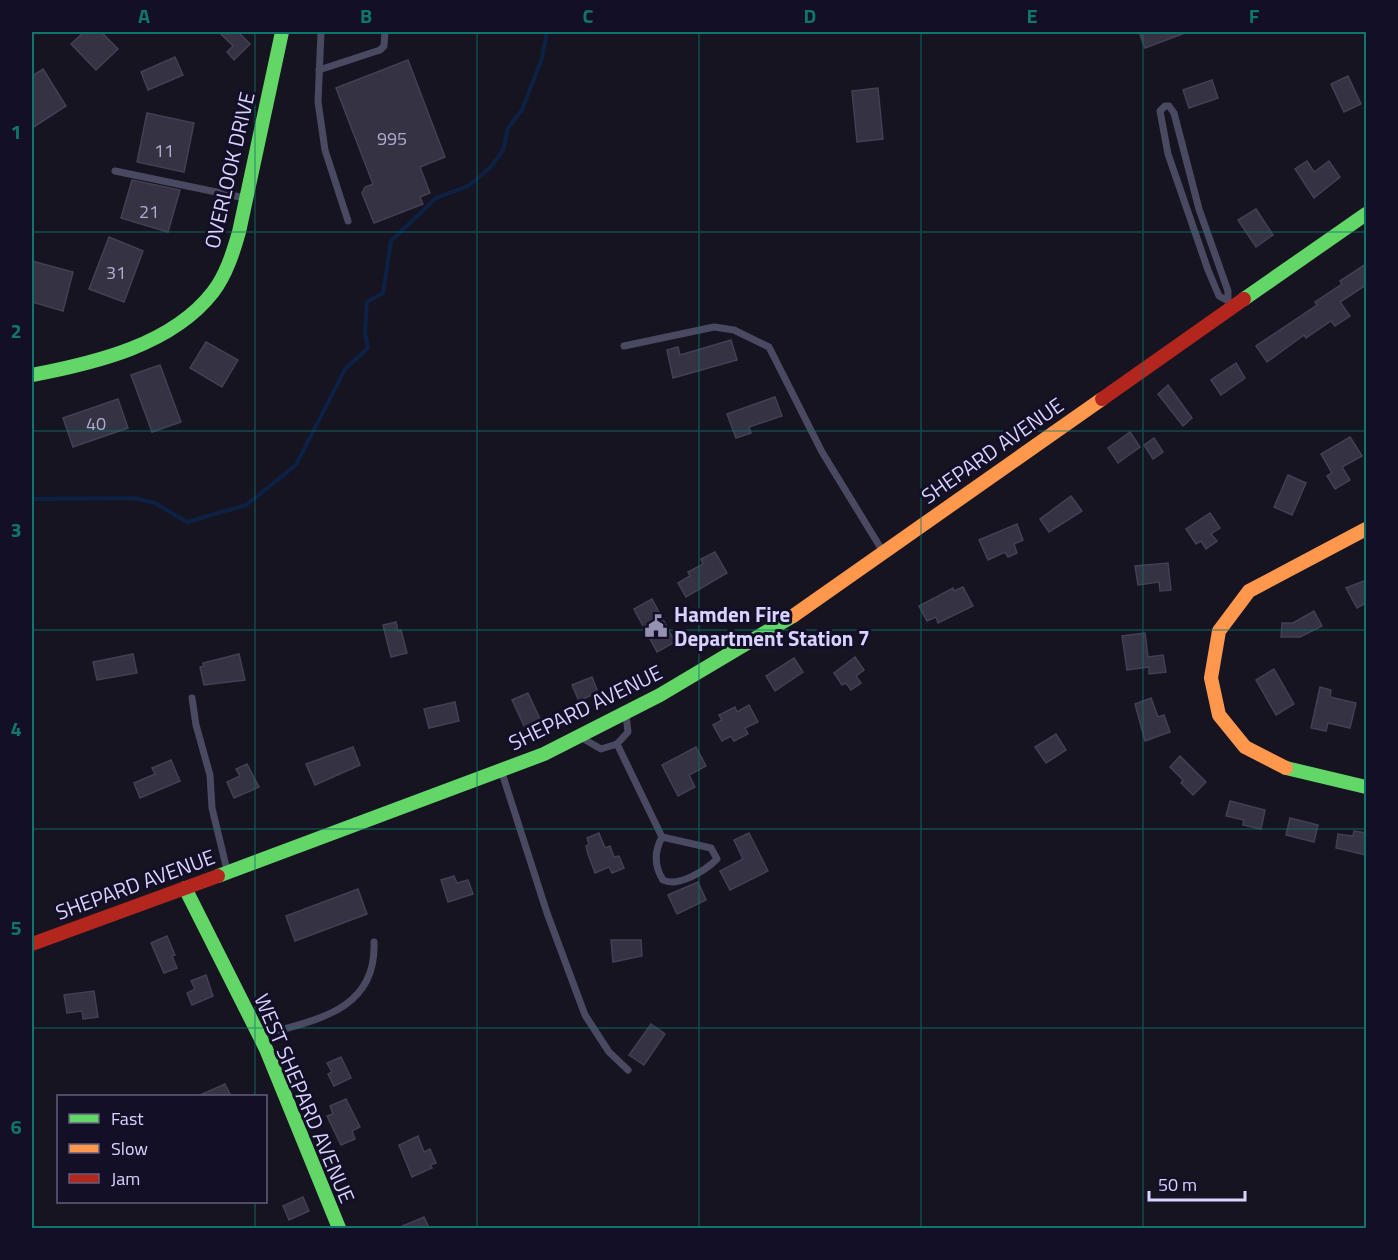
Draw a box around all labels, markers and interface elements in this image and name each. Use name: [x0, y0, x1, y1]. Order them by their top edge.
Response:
text: A: [138, 0, 150, 31]
text: B: [360, 0, 372, 31]
text: C: [583, 0, 594, 31]
text: D: [804, 0, 816, 31]
text: E: [1026, 0, 1038, 31]
text: F: [1249, 0, 1260, 31]
street label: OVERLOOK DRIVE: [195, 89, 263, 251]
text: 1: [10, 116, 22, 147]
house number: 995: [377, 125, 407, 152]
house number: 11: [154, 137, 174, 164]
house number: 21: [139, 198, 159, 225]
house number: 31: [106, 259, 126, 286]
text: 2: [10, 315, 22, 346]
street label: SHEPARD AVENUE: [914, 389, 1070, 511]
house number: 40: [86, 410, 106, 437]
text: 3: [10, 514, 22, 545]
place label: Hamden Fire Department Station 7: [674, 598, 870, 654]
public building icon: Hamden Fire Department Station 7: [643, 613, 669, 639]
street label: SHEPARD AVENUE: [503, 656, 667, 758]
text: 4: [10, 713, 22, 744]
street label: SHEPARD AVENUE: [51, 840, 219, 928]
text: 5: [10, 912, 22, 943]
street label: WEST SHEPARD AVENUE: [246, 988, 364, 1208]
legend: [57, 1095, 267, 1203]
text: Fast: [111, 1105, 144, 1132]
text: 6: [10, 1111, 22, 1142]
text: Slow: [111, 1135, 148, 1162]
scale bar: [1149, 1164, 1245, 1202]
text: Jam: [111, 1165, 140, 1192]
text: 50 m: [1158, 1171, 1197, 1198]

